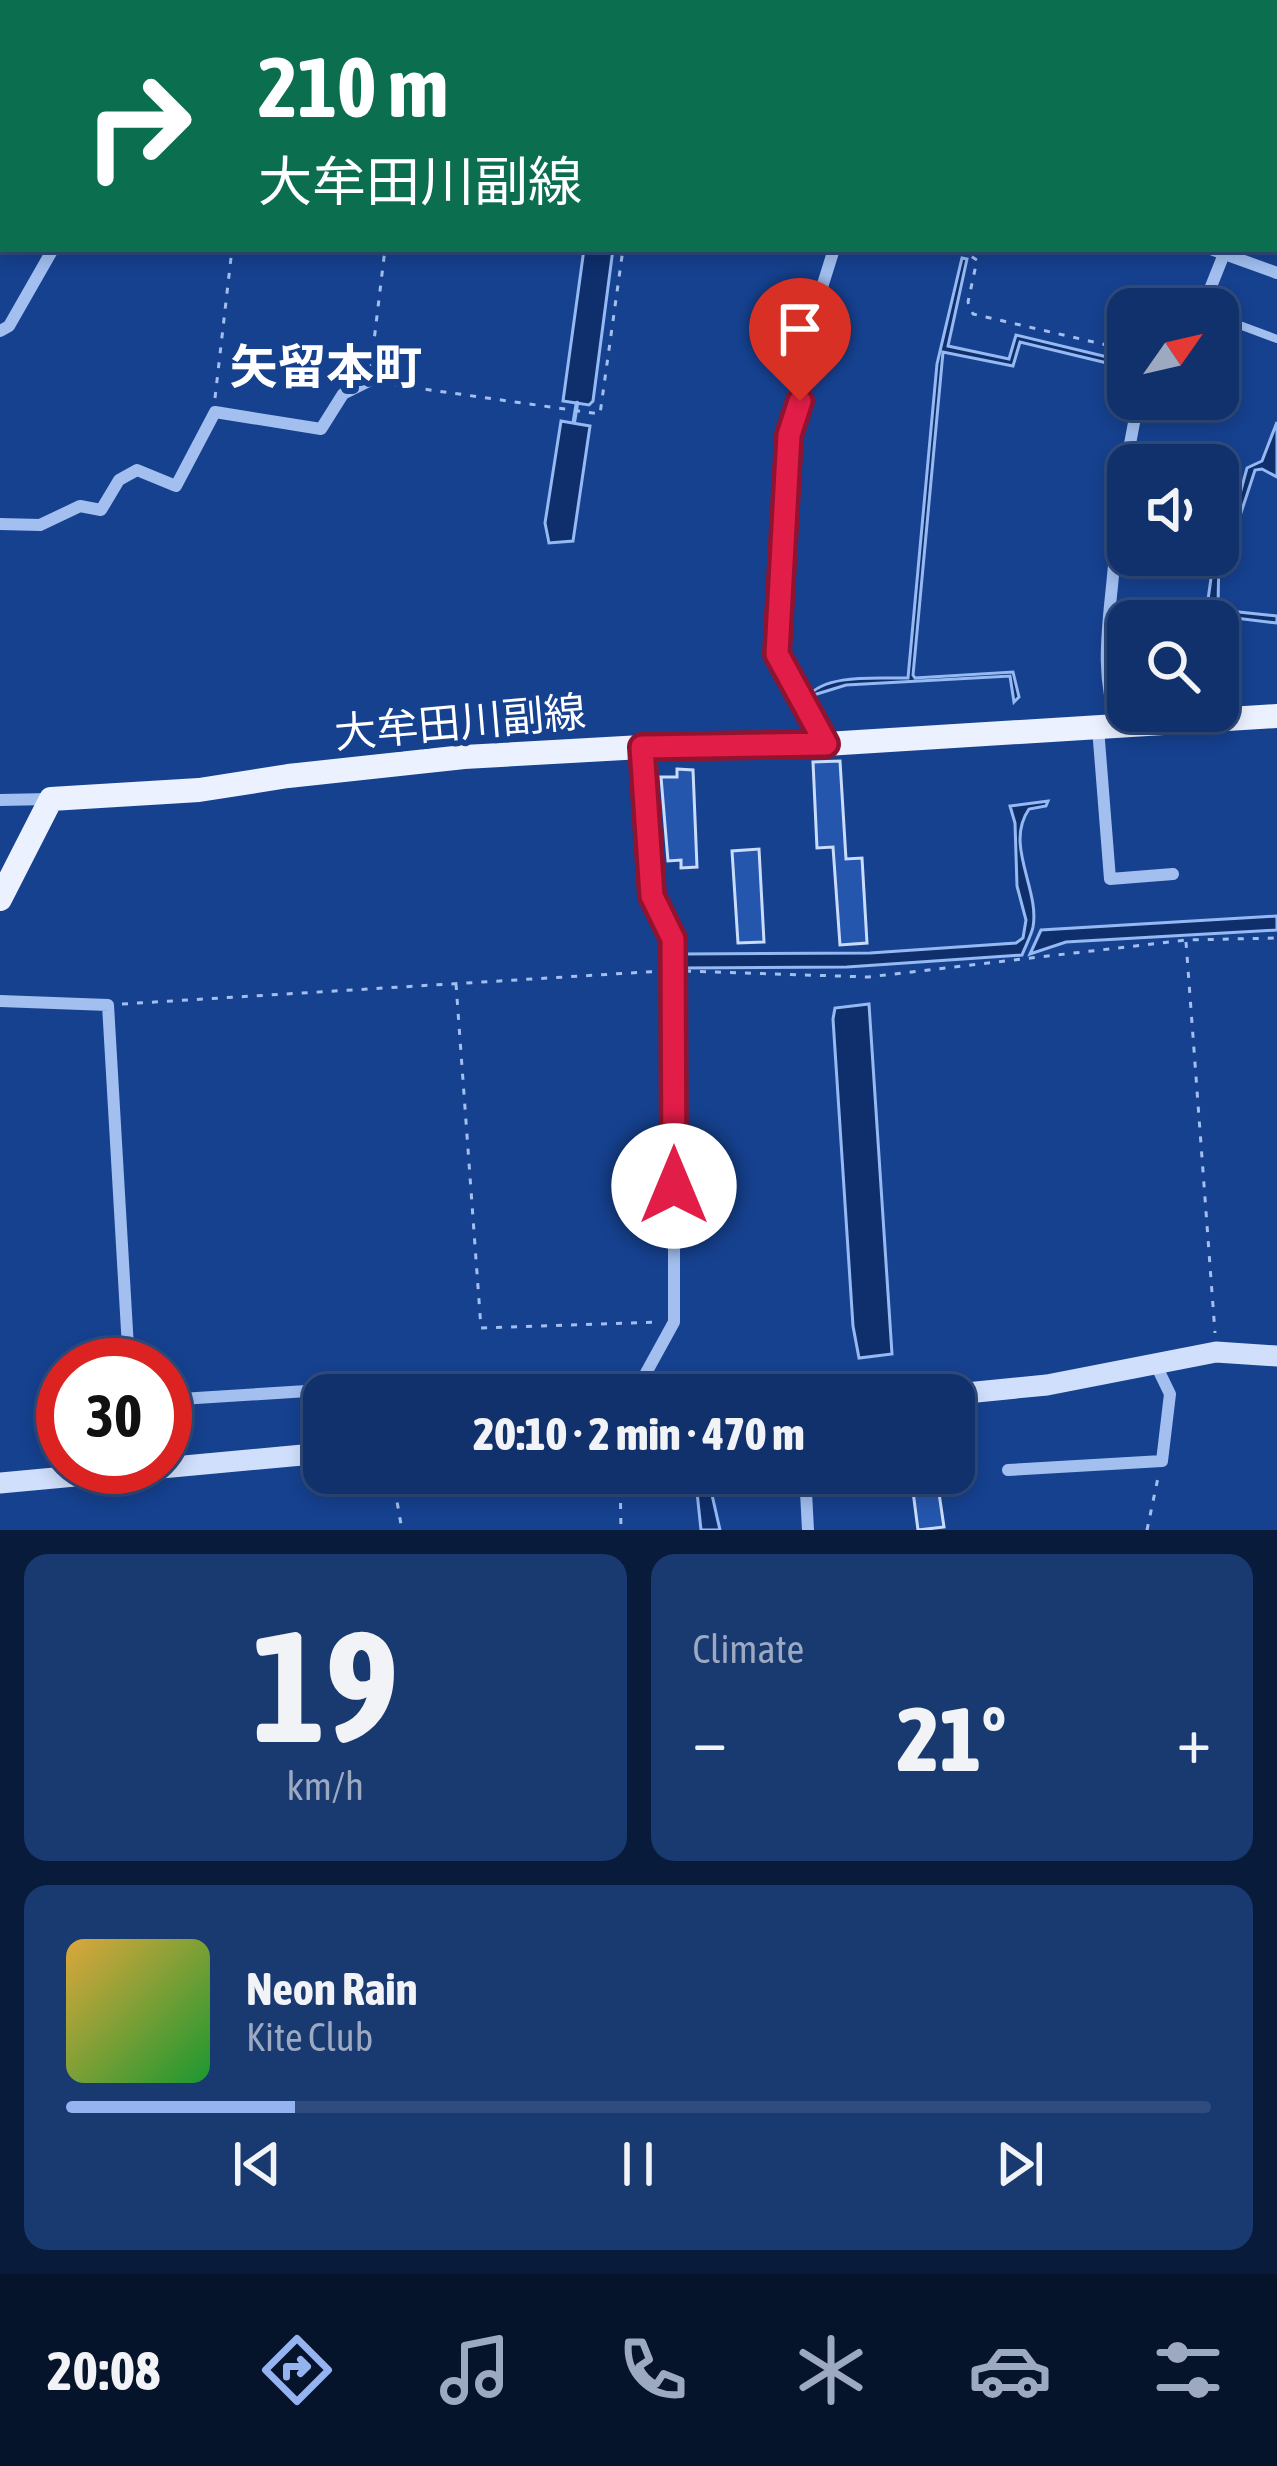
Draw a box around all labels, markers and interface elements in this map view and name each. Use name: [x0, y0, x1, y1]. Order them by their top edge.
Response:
text: 210 m: [258, 39, 448, 135]
icon: right: [60, 48, 216, 204]
text: 大牟田川副線: [258, 151, 582, 212]
pin: [749, 278, 851, 401]
north arrow: [1107, 288, 1239, 420]
map controls: [1107, 288, 1239, 732]
icon: arrive: [767, 296, 833, 362]
district label: 矢留本町: [230, 339, 422, 394]
button: sound: [1107, 444, 1239, 576]
button: search: [1107, 600, 1239, 732]
street label: 大牟田川副線: [332, 687, 588, 757]
position arrow: [611, 1123, 737, 1249]
speed limit sign: 30: [36, 1338, 192, 1494]
text: 20:10 · 2 min · 470 m: [473, 1408, 805, 1460]
text: 19: [252, 1596, 399, 1775]
text: Climate: [693, 1627, 804, 1671]
text: 21°: [897, 1687, 1006, 1790]
text: −: [693, 1701, 727, 1777]
text: +: [1177, 1701, 1211, 1777]
text: km/h: [287, 1764, 364, 1808]
text: Neon Rain: [246, 1963, 418, 2015]
text: Kite Club: [246, 2015, 373, 2059]
icon: previous: [224, 2131, 290, 2197]
icon: pause: [605, 2131, 671, 2197]
icon: next: [987, 2131, 1053, 2197]
icon: directions: [255, 2328, 339, 2412]
icon: music: [433, 2328, 517, 2412]
icon: phone: [611, 2328, 695, 2412]
icon: climate: [789, 2328, 873, 2412]
icon: car: [968, 2328, 1052, 2412]
icon: filters: [1146, 2328, 1230, 2412]
text: 20:08: [47, 2340, 160, 2401]

